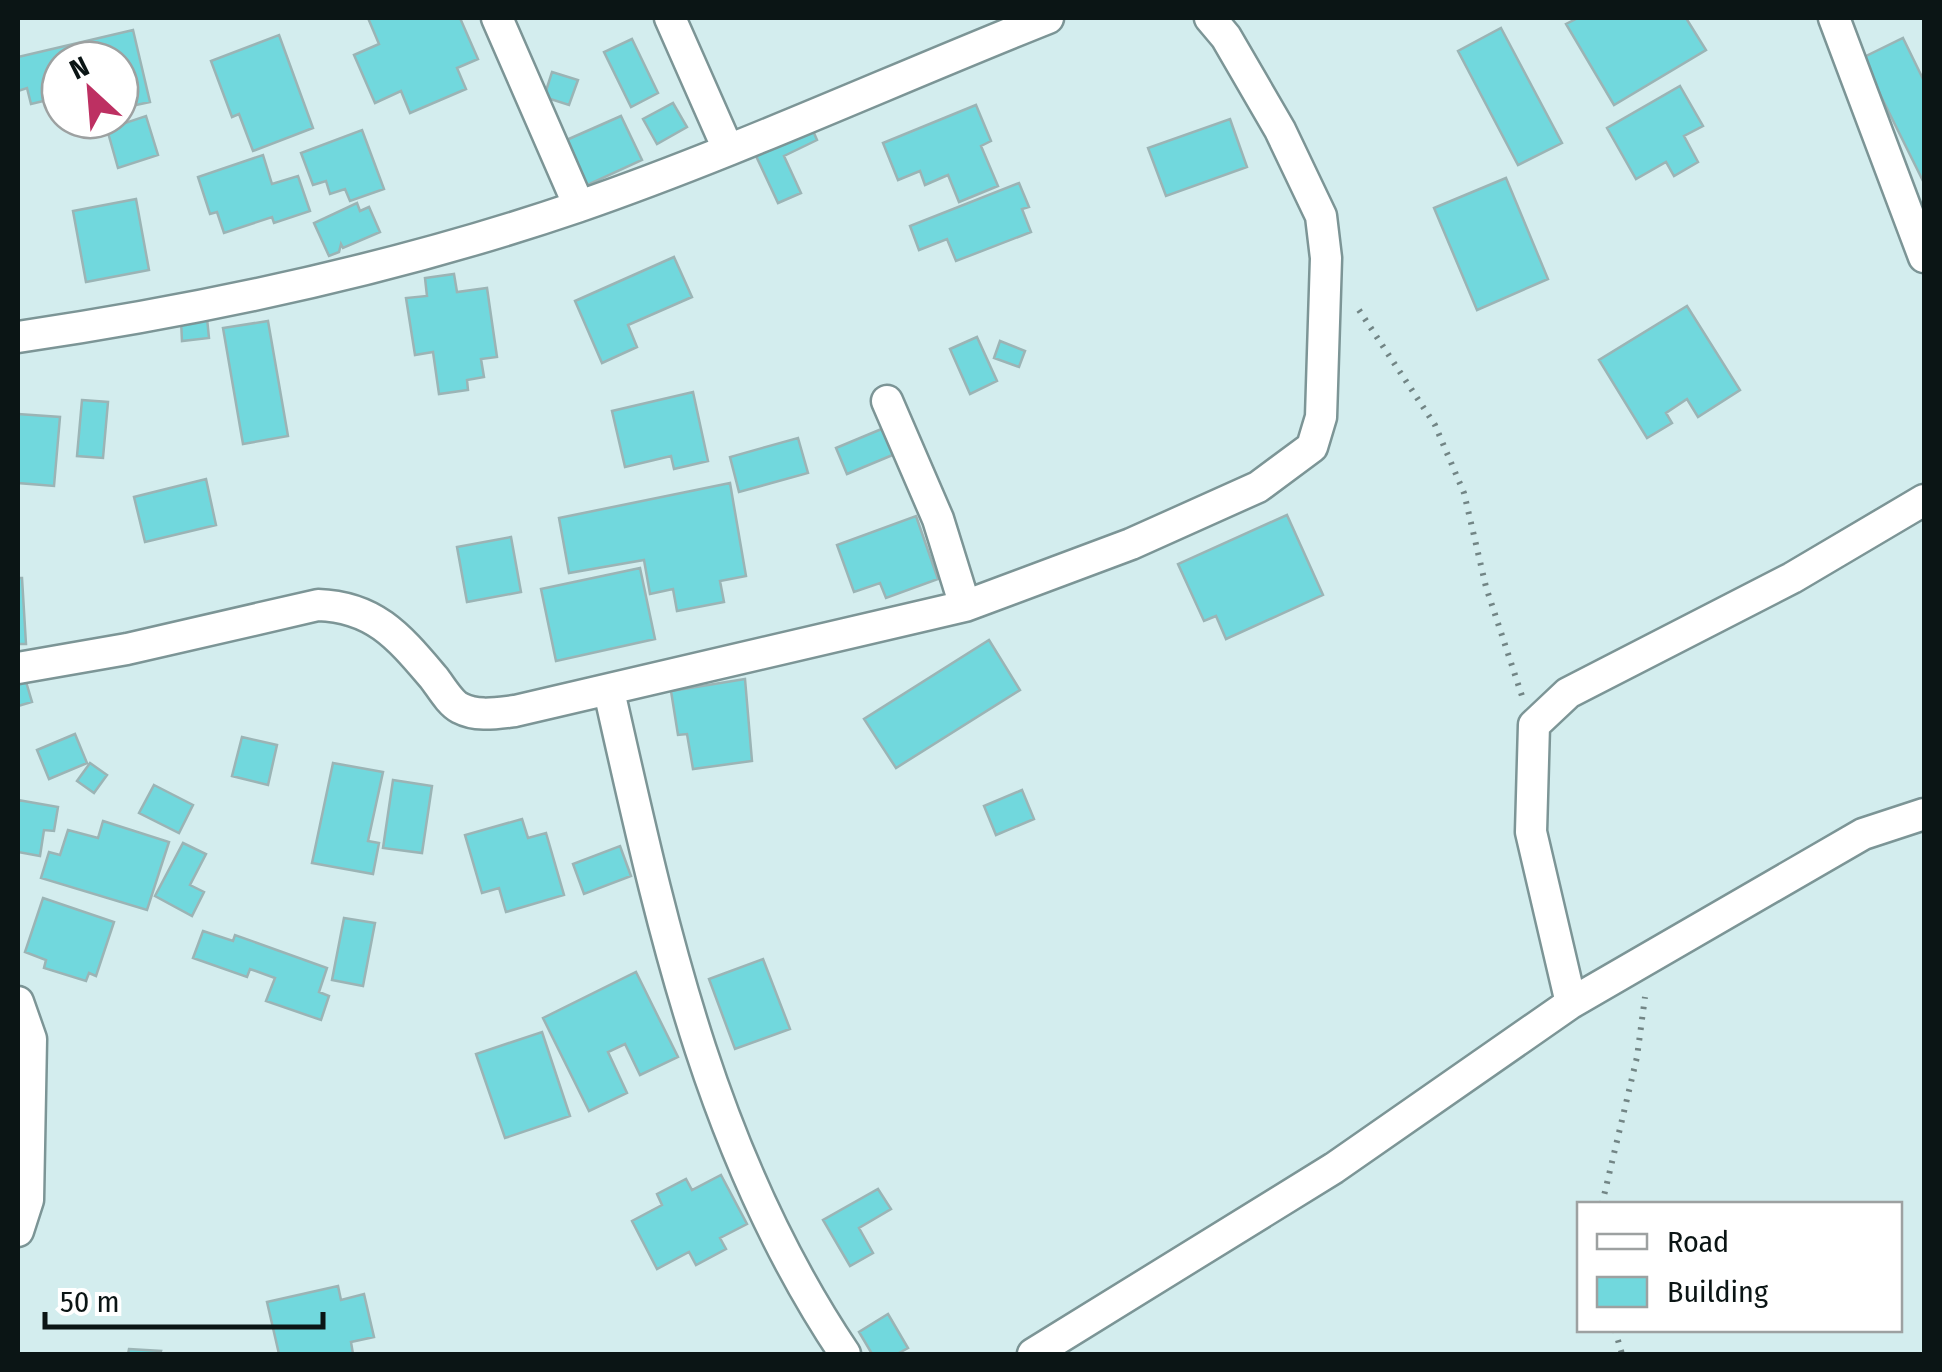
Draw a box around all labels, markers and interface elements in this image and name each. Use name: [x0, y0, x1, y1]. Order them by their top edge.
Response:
north arrow: [40, 40, 140, 140]
text: N: [64, 49, 94, 86]
legend: [1577, 1202, 1902, 1332]
text: Road: [1667, 1224, 1729, 1260]
scale bar: [45, 1267, 322, 1329]
text: Building: [1667, 1274, 1769, 1310]
text: 50 m: [60, 1284, 120, 1320]

